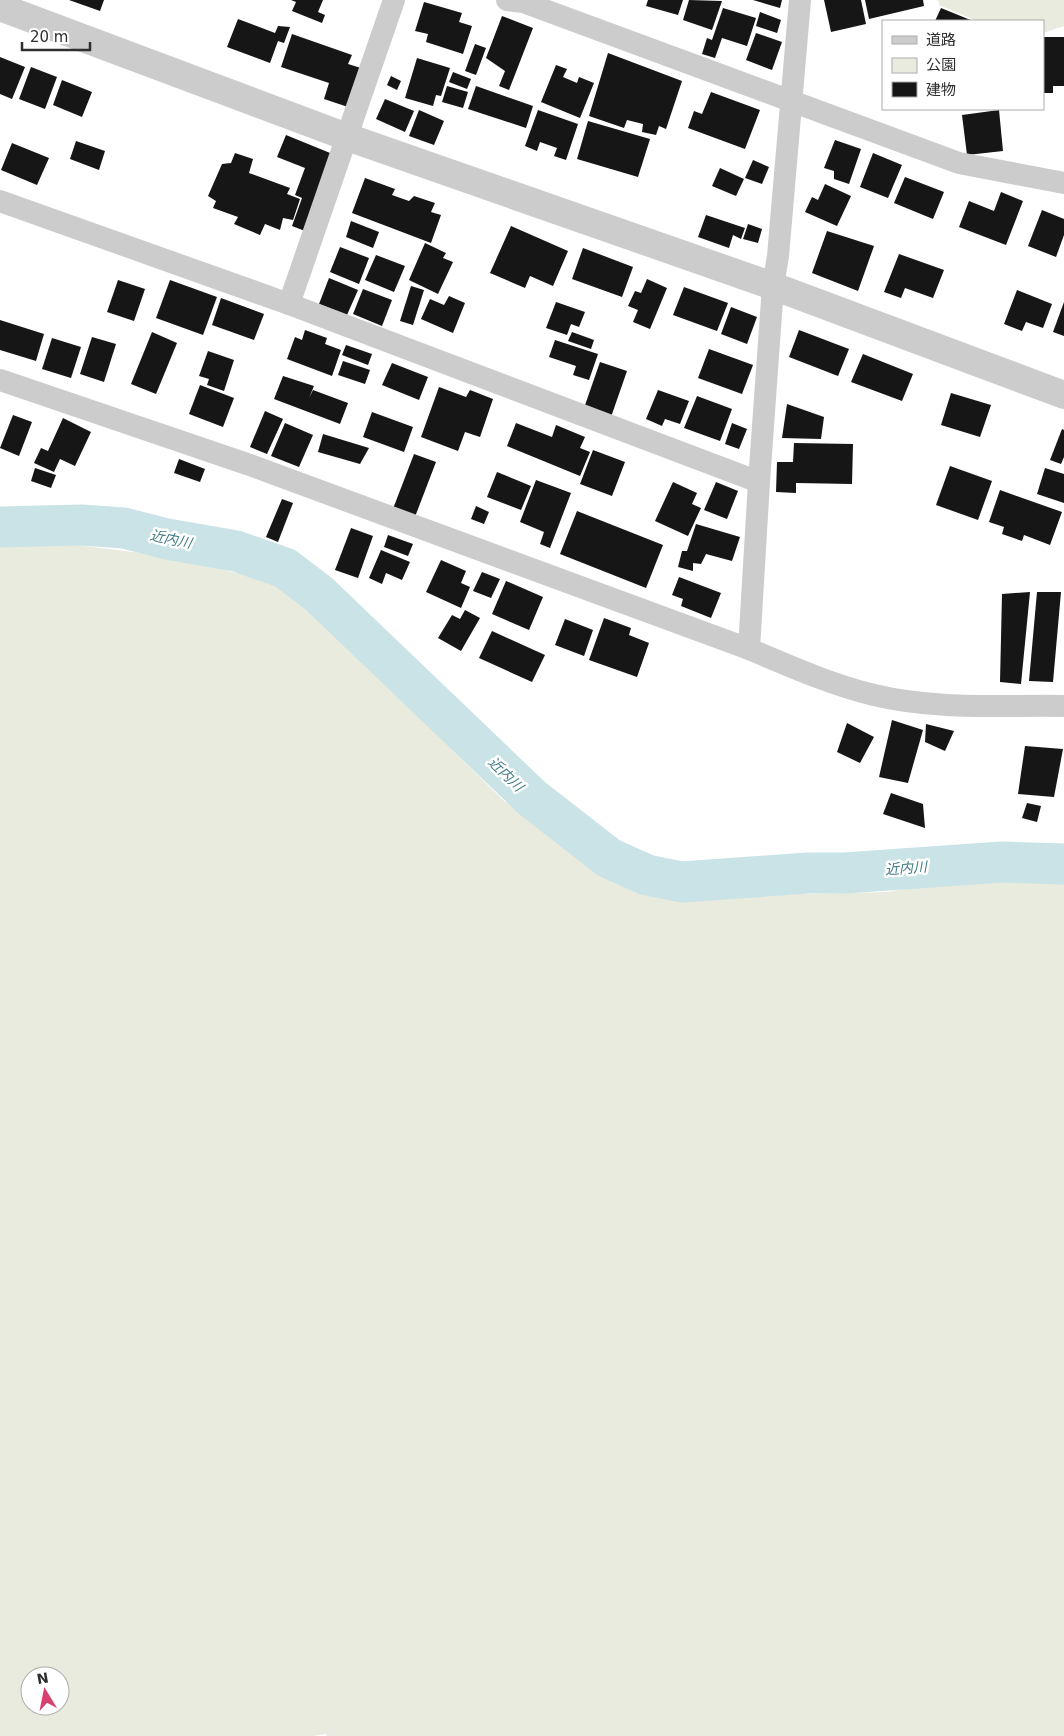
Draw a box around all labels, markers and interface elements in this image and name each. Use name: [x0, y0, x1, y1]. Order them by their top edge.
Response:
scale bar: [22, 20, 90, 52]
legend: [882, 20, 1044, 110]
text: 20 m: [30, 28, 68, 46]
text: 道路: [926, 31, 956, 49]
text: 公園: [926, 56, 956, 74]
text: 建物: [926, 81, 956, 99]
water label: 近内川: [149, 527, 195, 552]
water label: 近内川: [485, 754, 528, 796]
water label: 近内川: [884, 858, 930, 877]
north arrow: [20, 1666, 70, 1716]
text: N: [36, 1669, 50, 1687]

